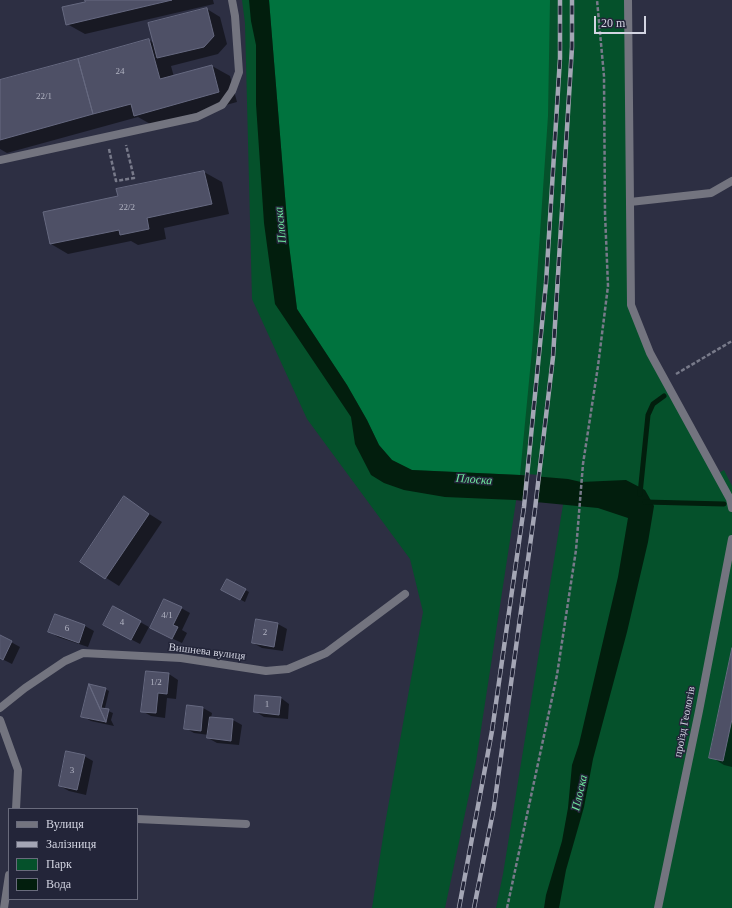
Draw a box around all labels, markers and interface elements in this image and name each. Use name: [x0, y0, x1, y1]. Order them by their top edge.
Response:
scale bar: [596, 8, 648, 34]
text: 20 m: [601, 16, 625, 30]
house number: 24: [116, 67, 124, 77]
house number: 22/1: [36, 92, 52, 102]
house number: 22/2: [119, 203, 135, 213]
water label: Плоска: [272, 206, 290, 244]
water label: Плоска: [455, 472, 493, 488]
house number: 4/1: [161, 611, 173, 621]
house number: 4: [120, 618, 124, 628]
house number: 6: [65, 624, 69, 634]
house number: 2: [263, 628, 267, 638]
street label: Вишнева вулиця: [168, 641, 246, 663]
house number: 1/2: [150, 678, 162, 688]
street label: проїзд Геологів: [672, 685, 698, 759]
house number: 1: [265, 700, 269, 710]
house number: 3: [70, 766, 74, 776]
water label: Плоска: [569, 774, 591, 812]
legend: [8, 808, 138, 900]
text: Вулиця: [46, 817, 84, 831]
text: Залізниця: [46, 837, 96, 851]
text: Парк: [46, 857, 72, 871]
text: Вода: [46, 877, 71, 891]

